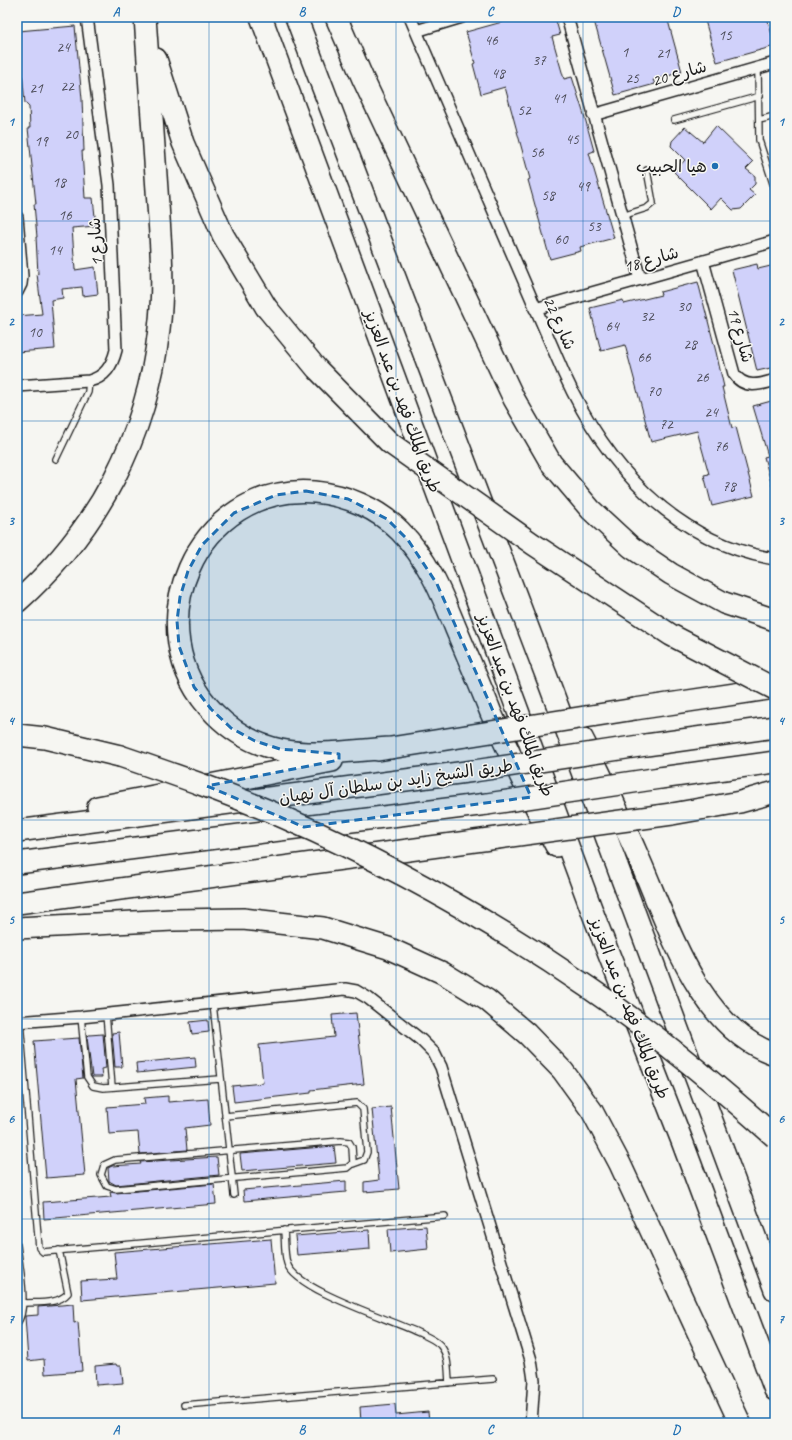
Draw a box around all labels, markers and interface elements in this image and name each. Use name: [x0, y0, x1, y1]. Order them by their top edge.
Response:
text: A: [113, 4, 121, 20]
text: B: [299, 4, 307, 20]
text: C: [487, 4, 495, 20]
text: D: [672, 4, 681, 20]
house number: 15: [718, 26, 733, 45]
house number: 46: [484, 31, 499, 50]
house number: 24: [56, 38, 71, 57]
house number: 1: [622, 43, 630, 62]
house number: 21: [656, 44, 671, 63]
house number: 37: [532, 51, 547, 70]
street label: شارع 20: [649, 56, 709, 92]
house number: 48: [491, 64, 506, 83]
house number: 25: [625, 69, 640, 88]
house number: 22: [60, 77, 75, 96]
house number: 21: [29, 79, 44, 98]
house number: 41: [552, 89, 567, 108]
house number: 52: [517, 101, 532, 120]
text: 1: [8, 114, 16, 130]
text: 1: [778, 114, 786, 130]
house number: 20: [64, 125, 79, 144]
house number: 45: [565, 130, 580, 149]
house number: 19: [34, 132, 49, 151]
house number: 56: [530, 143, 545, 162]
place label: هيا الحبيب: [636, 156, 707, 177]
marker: هيا الحبيب: [710, 161, 720, 171]
house number: 18: [52, 173, 67, 192]
house number: 49: [576, 177, 591, 196]
house number: 58: [541, 186, 556, 205]
house number: 16: [58, 206, 73, 225]
street label: شارع 1: [84, 217, 108, 267]
house number: 53: [587, 217, 602, 236]
house number: 60: [554, 230, 569, 249]
house number: 14: [48, 241, 63, 260]
street label: شارع 18: [621, 242, 681, 278]
street label: شارع 22: [538, 293, 581, 354]
house number: 30: [677, 297, 692, 316]
street label: طريق الملك فهد بن عبد العزيز: [359, 305, 445, 496]
street label: شارع 19: [722, 305, 758, 365]
house number: 32: [640, 307, 655, 326]
text: 2: [8, 314, 15, 330]
text: 2: [778, 314, 785, 330]
house number: 64: [605, 317, 620, 336]
house number: 10: [28, 323, 43, 342]
house number: 28: [683, 335, 698, 354]
house number: 66: [637, 348, 652, 367]
house number: 26: [695, 368, 710, 387]
house number: 70: [647, 382, 662, 401]
house number: 24: [704, 403, 719, 422]
house number: 72: [659, 415, 674, 434]
house number: 76: [714, 437, 729, 456]
house number: 78: [722, 477, 737, 496]
text: 3: [8, 513, 15, 529]
text: 3: [778, 513, 785, 529]
street label: طريق الملك فهد بن عبد العزيز: [472, 609, 558, 800]
text: 4: [8, 713, 16, 729]
text: 4: [778, 713, 786, 729]
street label: طريق الشيخ زايد بن سلطان آل نهيان: [278, 755, 515, 809]
text: 5: [8, 912, 15, 928]
street label: طريق الملك فهد بن عبد العزيز: [584, 912, 674, 1102]
text: 5: [778, 912, 785, 928]
text: 6: [8, 1111, 15, 1127]
text: 6: [778, 1111, 785, 1127]
text: 7: [8, 1311, 15, 1327]
text: 7: [778, 1311, 785, 1327]
text: A: [113, 1422, 121, 1438]
text: B: [299, 1422, 307, 1438]
text: C: [487, 1422, 495, 1438]
text: D: [672, 1422, 681, 1438]

